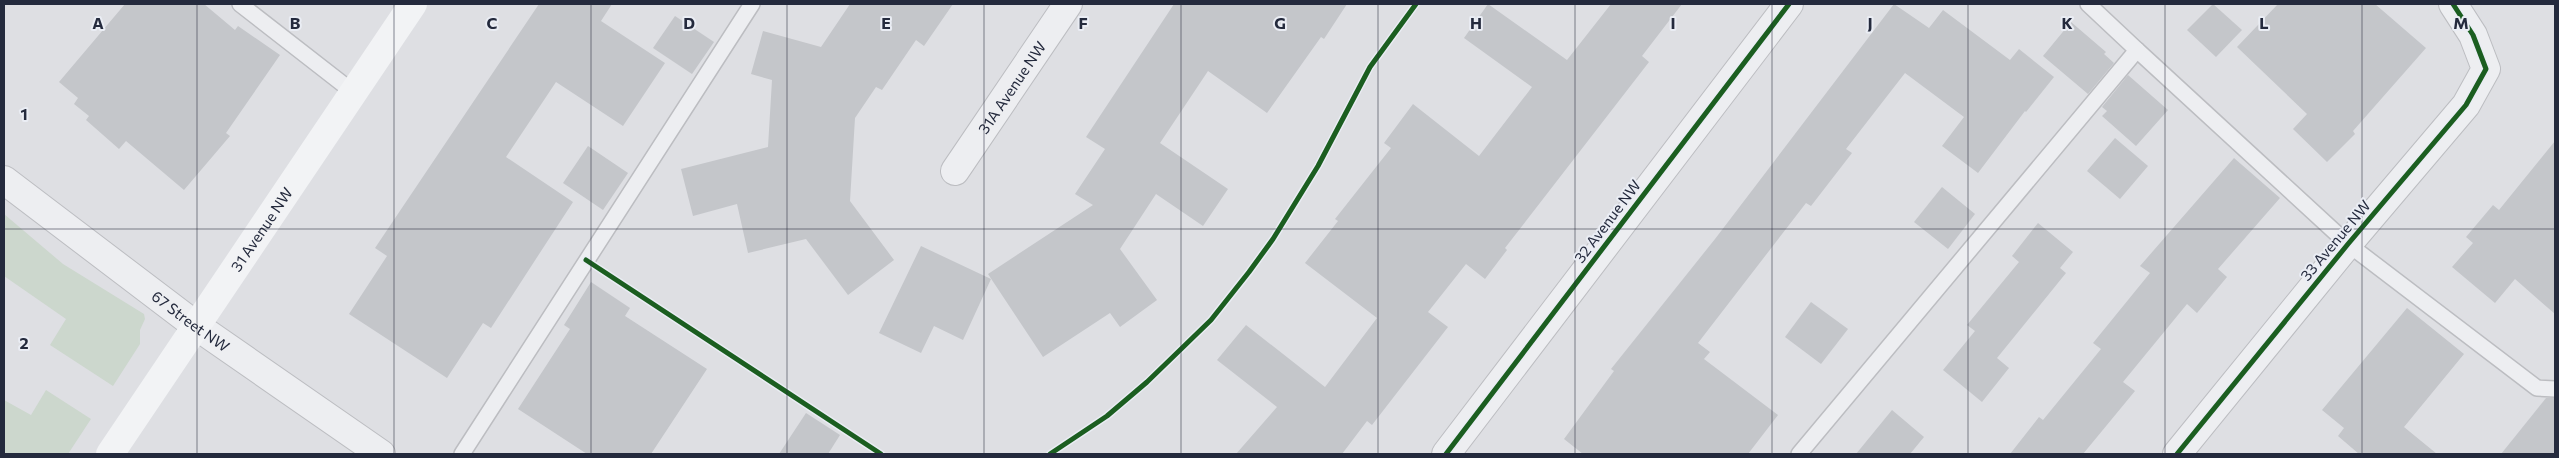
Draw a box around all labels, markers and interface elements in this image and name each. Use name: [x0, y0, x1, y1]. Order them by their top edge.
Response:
text: A: [92, 13, 104, 32]
text: B: [290, 13, 301, 32]
text: C: [487, 13, 498, 32]
text: D: [683, 13, 695, 32]
text: E: [881, 13, 891, 32]
text: F: [1078, 13, 1088, 32]
text: G: [1274, 13, 1286, 32]
text: H: [1470, 13, 1482, 32]
text: I: [1670, 13, 1676, 32]
text: J: [1867, 13, 1873, 32]
text: K: [2061, 13, 2073, 32]
text: L: [2259, 13, 2269, 32]
text: M: [2453, 13, 2469, 32]
street label: 31A Avenue NW: [974, 38, 1049, 137]
text: 1: [20, 104, 28, 123]
street label: 32 Avenue NW: [1570, 176, 1644, 266]
street label: 31 Avenue NW: [227, 184, 296, 275]
street label: 33 Avenue NW: [2296, 196, 2374, 284]
street label: 67 Street NW: [148, 287, 233, 355]
text: 2: [19, 333, 29, 352]

